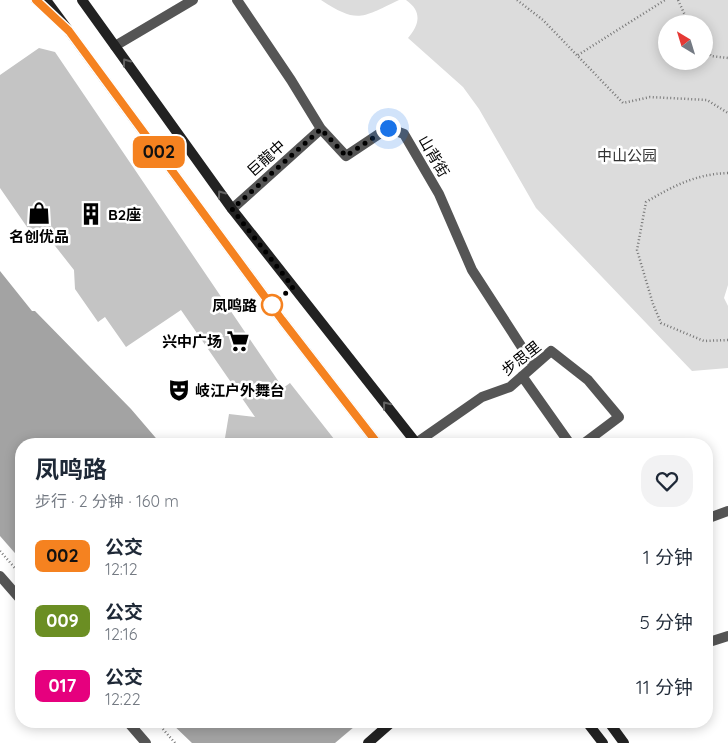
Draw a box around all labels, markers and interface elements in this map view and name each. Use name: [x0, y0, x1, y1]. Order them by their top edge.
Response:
north arrow: [658, 15, 712, 70]
map controls: [658, 15, 713, 70]
one-way arrow: [124, 59, 132, 68]
your location: [376, 116, 401, 141]
street label: 山背街: [415, 132, 453, 180]
line badge: 002: [130, 136, 188, 168]
street label: 巨龍中: [243, 136, 289, 180]
text: 002: [143, 140, 175, 163]
park label: 中山公园: [597, 146, 657, 165]
one-way arrow: [218, 190, 227, 200]
shop icon: 名创优品: [26, 200, 52, 226]
building icon: B2座: [78, 201, 104, 227]
place label: B2座: [108, 205, 141, 224]
place label: 名创优品: [9, 227, 69, 246]
marker: 凤鸣路: [261, 294, 283, 316]
place label: 凤鸣路: [212, 296, 257, 315]
supermarket icon: 兴中广场: [225, 328, 251, 354]
place label: 兴中广场: [162, 332, 222, 351]
street label: 步思里: [497, 337, 545, 379]
theatre icon: 岐江户外舞台: [166, 377, 192, 403]
place label: 岐江户外舞台: [195, 381, 285, 400]
one-way arrow: [384, 402, 392, 411]
text: 凤鸣路: [35, 454, 107, 484]
button: heart: [641, 455, 693, 507]
text: 步行 · 2 分钟 · 160 m: [35, 491, 179, 511]
text: 公交: [105, 535, 143, 559]
text: 002: [46, 544, 79, 567]
text: 1 分钟: [643, 545, 693, 569]
text: 12:12: [105, 559, 138, 579]
text: 公交: [105, 600, 143, 624]
text: 009: [46, 609, 79, 632]
text: 5 分钟: [639, 610, 693, 634]
text: 12:16: [105, 624, 137, 644]
text: 公交: [105, 665, 143, 689]
text: 017: [49, 674, 76, 697]
text: 11 分钟: [636, 675, 693, 699]
text: 12:22: [105, 689, 141, 709]

